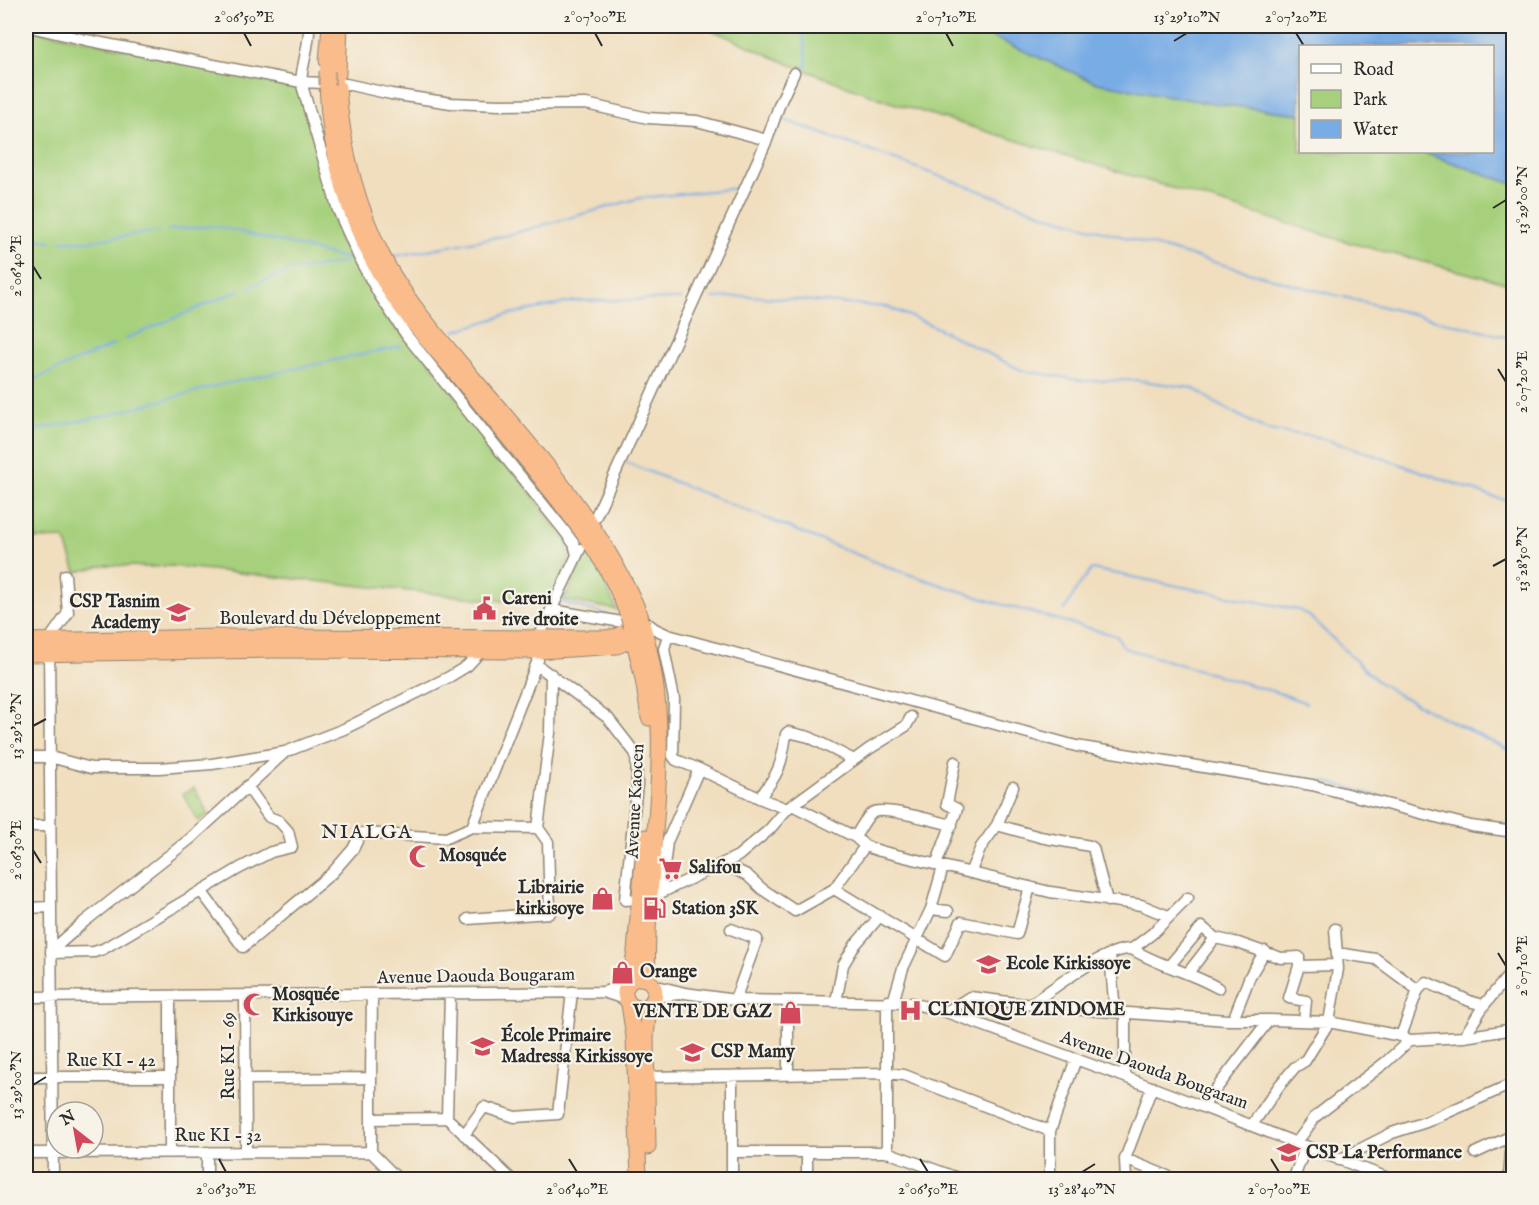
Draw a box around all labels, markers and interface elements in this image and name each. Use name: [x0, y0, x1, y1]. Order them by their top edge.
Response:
text: 2°06'50"E: [214, 8, 274, 27]
text: 2°07'00"E: [564, 8, 626, 27]
text: 2°07'10"E: [915, 8, 977, 27]
text: 13°29'10"N: [1154, 8, 1221, 27]
text: 2°07'20"E: [1265, 8, 1327, 27]
legend: [1299, 45, 1494, 153]
text: Road: [1353, 59, 1394, 82]
text: Park: [1353, 89, 1388, 112]
text: Water: [1353, 119, 1398, 142]
text: 13°29'00"N: [1513, 166, 1532, 234]
text: 2°06'40"E: [7, 235, 26, 297]
text: 2°07'20"E: [1513, 351, 1532, 413]
text: 13°28'50"N: [1513, 526, 1532, 592]
place label: Careni rive droite: [502, 588, 579, 632]
place label: CSP Tasnim Academy: [69, 591, 161, 635]
public building icon: Careni rive droite: [471, 596, 497, 622]
school or university icon: CSP Tasnim Academy: [165, 599, 191, 625]
street label: Boulevard du Développement: [219, 608, 441, 631]
text: 13°29'10"N: [7, 692, 26, 759]
street label: Avenue Kaocen: [621, 743, 651, 860]
text: 2°06'30"E: [7, 820, 26, 880]
district label: NIALGA: [321, 820, 413, 845]
mosque icon: Mosquée: [408, 843, 434, 869]
place label: Mosquée: [439, 845, 507, 868]
supermarket icon: Salifou: [658, 855, 684, 881]
place label: Salifou: [689, 857, 742, 880]
place label: Librairie kirkisoye: [515, 877, 585, 921]
shop icon: Librairie kirkisoye: [589, 885, 615, 911]
fuel station icon: Station 3SK: [641, 896, 667, 922]
place label: Station 3SK: [672, 898, 759, 921]
text: 2°07'10"E: [1513, 935, 1532, 997]
school or university icon: Ecole Kirkissoye: [975, 951, 1001, 977]
place label: Ecole Kirkissoye: [1006, 953, 1132, 976]
shop icon: Orange: [609, 959, 635, 985]
place label: Orange: [640, 961, 698, 984]
street label: Avenue Daouda Bougaram: [376, 964, 575, 990]
place label: Mosquée Kirkisouye: [272, 984, 354, 1028]
mosque icon: Mosquée Kirkisouye: [241, 992, 267, 1018]
hospital icon: CLINIQUE ZINDOME: [897, 997, 923, 1023]
shop icon: VENTE DE GAZ: [777, 999, 803, 1025]
place label: CLINIQUE ZINDOME: [928, 999, 1126, 1022]
place label: VENTE DE GAZ: [632, 1001, 772, 1024]
street label: Rue KI - 69: [218, 1012, 241, 1100]
place label: École Primaire Madressa Kirkissoye: [501, 1023, 653, 1069]
street label: Avenue Daouda Bougaram: [1056, 1026, 1251, 1116]
school or university icon: École Primaire Madressa Kirkissoye: [470, 1033, 496, 1059]
school or university icon: CSP Mamy: [680, 1039, 706, 1065]
place label: CSP Mamy: [711, 1041, 796, 1064]
street label: Rue KI - 42: [66, 1050, 156, 1073]
text: 13°29'00"N: [7, 1051, 26, 1119]
north arrow: [45, 1100, 105, 1160]
text: N: [56, 1107, 80, 1132]
street label: Rue KI - 32: [174, 1125, 262, 1148]
school or university icon: CSP La Performance: [1275, 1140, 1301, 1166]
place label: CSP La Performance: [1306, 1142, 1463, 1165]
text: 2°06'30"E: [196, 1180, 256, 1199]
text: 2°06'40"E: [546, 1180, 608, 1199]
text: 2°06'50"E: [898, 1180, 958, 1199]
text: 13°28'40"N: [1048, 1180, 1116, 1199]
text: 2°07'00"E: [1248, 1180, 1310, 1199]

